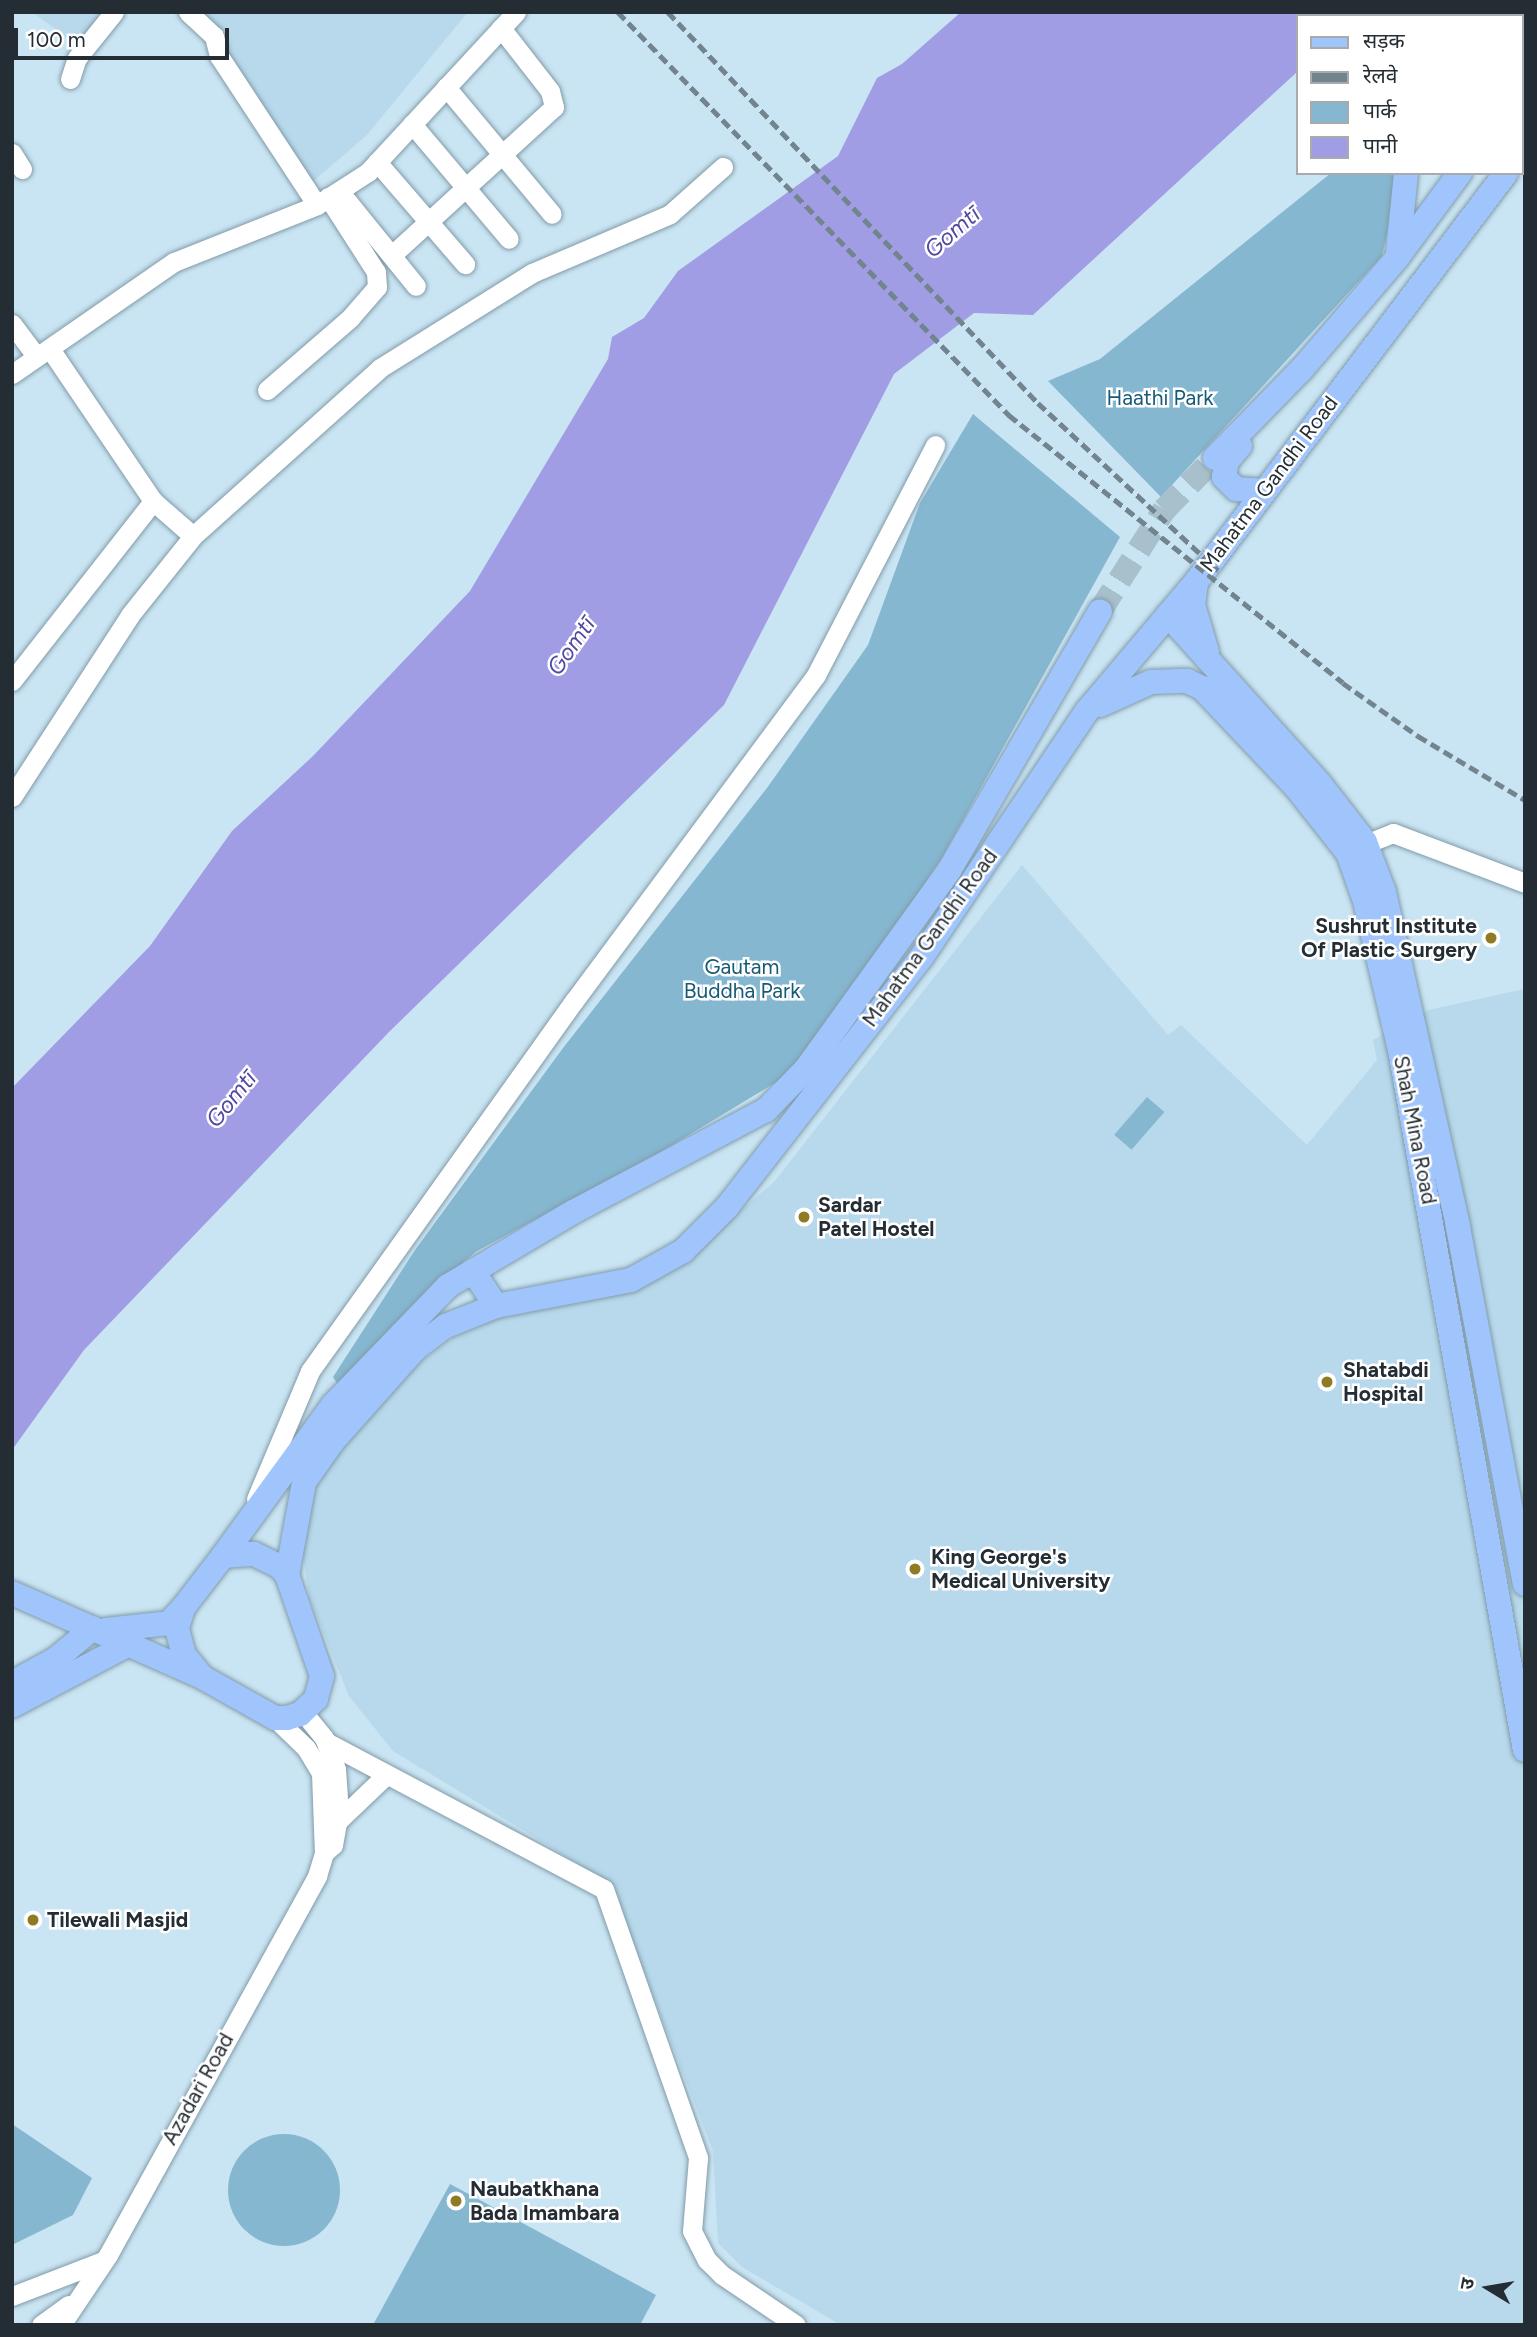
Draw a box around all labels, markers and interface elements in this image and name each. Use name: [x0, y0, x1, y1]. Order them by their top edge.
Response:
scale bar: [18, 14, 233, 58]
legend: [1296, 14, 1523, 175]
text: 100 m: [27, 27, 86, 52]
text: सड़क: [1363, 28, 1405, 53]
text: रेलवे: [1363, 63, 1398, 88]
text: पार्क: [1363, 98, 1397, 123]
text: पानी: [1363, 133, 1397, 158]
water label: Gomtī: [919, 200, 985, 264]
park label: Haathi Park: [1107, 385, 1213, 411]
street label: Mahatma Gandhi Road: [1195, 391, 1343, 577]
water label: Gomtī: [541, 612, 601, 680]
street label: Mahatma Gandhi Road: [857, 844, 1003, 1032]
place label: Sushrut Institute Of Plastic Surgery: [1301, 913, 1477, 963]
marker: Sushrut Institute Of Plastic Surgery: [1483, 930, 1499, 946]
park label: Gautam Buddha Park: [684, 954, 800, 1004]
street label: Shah Mina Road: [1388, 1054, 1442, 1206]
water label: Gomtī: [200, 1065, 262, 1133]
place label: Sardar Patel Hostel: [818, 1192, 934, 1242]
marker: Sardar Patel Hostel: [796, 1209, 812, 1225]
place label: Shatabdi Hospital: [1343, 1357, 1429, 1407]
marker: Shatabdi Hospital: [1317, 1372, 1337, 1392]
place label: King George's Medical University: [931, 1544, 1110, 1594]
marker: King George's Medical University: [905, 1559, 925, 1579]
place label: Tilewali Masjid: [47, 1907, 188, 1933]
marker: Tilewali Masjid: [25, 1912, 41, 1928]
street label: Azadari Road: [157, 2029, 239, 2149]
place label: Naubatkhana Bada Imambara: [470, 2176, 619, 2226]
marker: Naubatkhana Bada Imambara: [448, 2193, 464, 2209]
north arrow: [1453, 2253, 1523, 2323]
text: उ: [1455, 2276, 1479, 2292]

